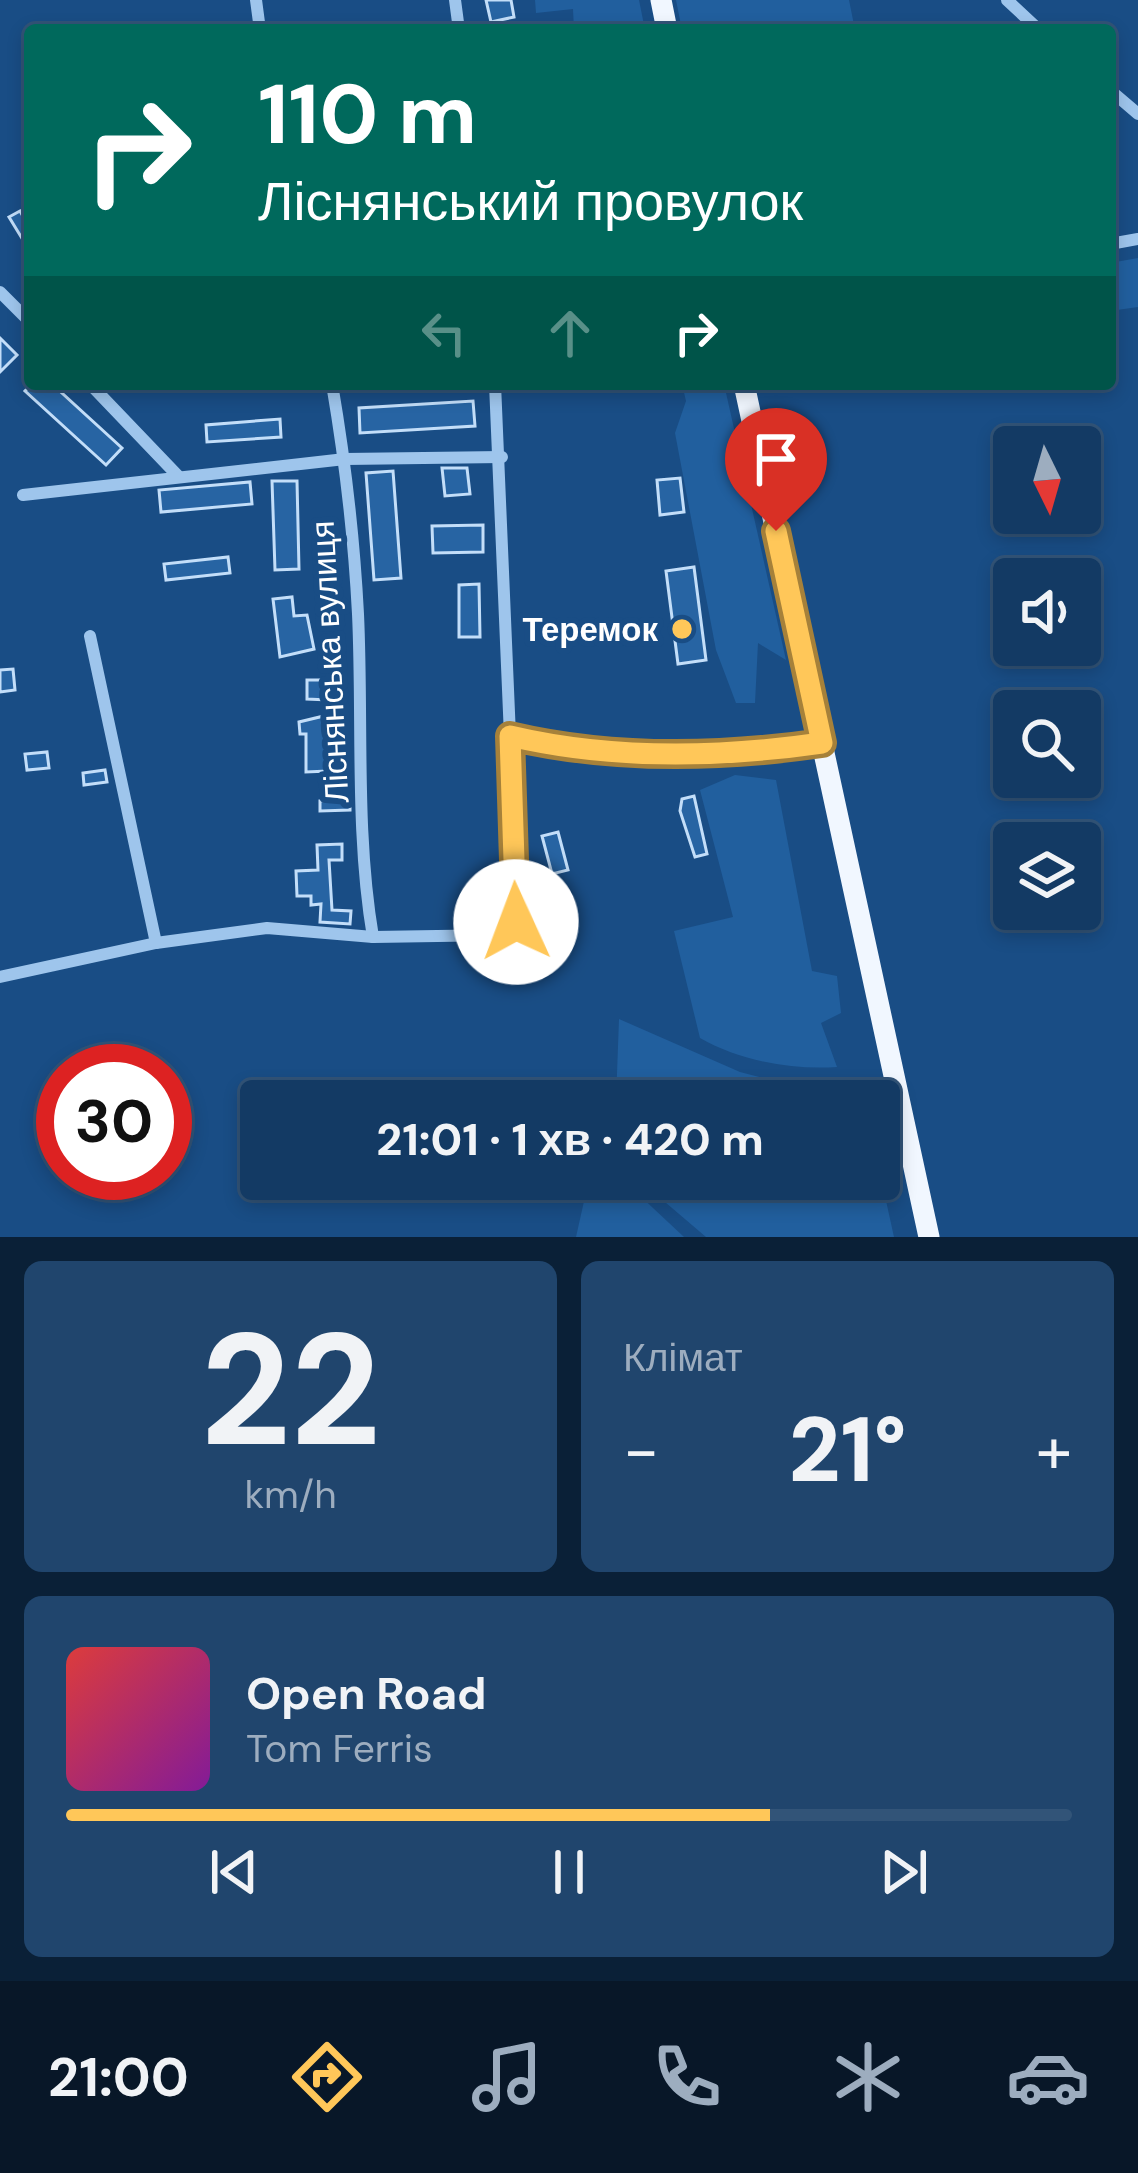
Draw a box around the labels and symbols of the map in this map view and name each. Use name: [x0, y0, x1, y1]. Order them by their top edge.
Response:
pin: [725, 408, 827, 531]
north arrow: [993, 426, 1101, 534]
street label: Ліснянська вулиця: [301, 520, 358, 804]
place label: Теремок: [522, 608, 658, 651]
marker: Теремок: [669, 616, 695, 642]
position arrow: [453, 859, 579, 985]
speed limit sign: 30: [36, 1044, 192, 1200]

